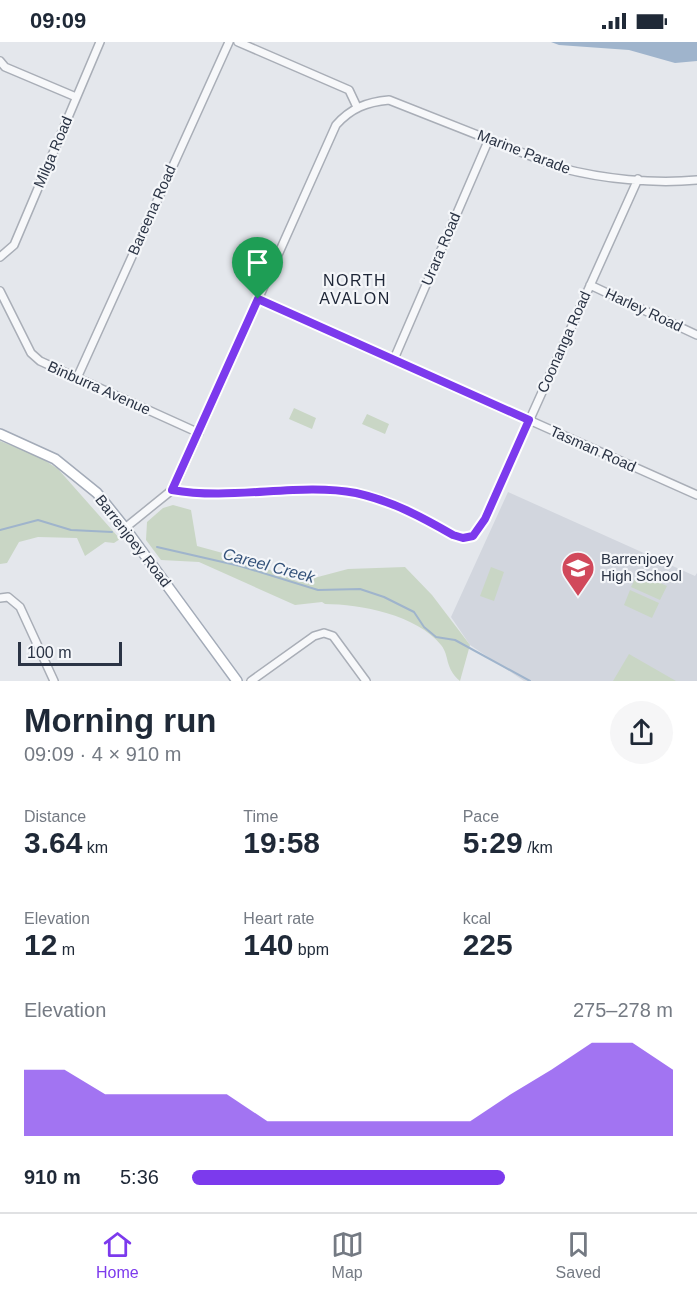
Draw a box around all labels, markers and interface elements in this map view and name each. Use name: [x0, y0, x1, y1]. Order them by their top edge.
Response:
text: 09:09: [30, 8, 86, 33]
street label: Milga Road: [30, 114, 75, 190]
street label: Marine Parade: [475, 126, 573, 177]
street label: Bareena Road: [124, 162, 179, 257]
street label: Urara Road: [418, 210, 464, 288]
pin: [232, 237, 283, 299]
icon: arrive: [241, 246, 274, 279]
district label: NORTH AVALON: [319, 272, 391, 307]
street label: Harley Road: [603, 284, 686, 335]
street label: Coonanga Road: [534, 288, 594, 395]
street label: Binburra Avenue: [45, 357, 153, 418]
street label: Tasman Road: [547, 422, 639, 475]
street label: Barrenjoey Road: [92, 491, 175, 590]
water label: Careel Creek: [221, 545, 318, 586]
school or university icon: Barrenjoey High School: [560, 550, 596, 597]
place label: Barrenjoey High School: [601, 550, 682, 584]
scale bar: [18, 639, 122, 666]
text: 100 m: [27, 644, 71, 661]
button: share: [610, 701, 673, 764]
text: Morning run: [24, 702, 216, 739]
text: 09:09 · 4 × 910 m: [24, 743, 181, 765]
text: Distance: [24, 808, 86, 825]
text: Time: [243, 808, 278, 825]
text: Pace: [463, 808, 499, 825]
text: 3.64: [24, 826, 82, 859]
text: 19:58: [243, 826, 320, 859]
text: 5:29: [463, 826, 523, 859]
text: km: [82, 839, 108, 856]
text: /km: [523, 839, 553, 856]
text: Elevation: [24, 910, 90, 927]
text: Heart rate: [243, 910, 314, 927]
text: kcal: [463, 910, 491, 927]
text: 12: [24, 928, 57, 961]
text: 140: [243, 928, 293, 961]
text: 225: [463, 928, 513, 961]
text: m: [57, 941, 75, 958]
text: bpm: [293, 941, 329, 958]
text: Elevation: [24, 999, 106, 1021]
text: 275–278 m: [573, 999, 673, 1021]
text: 910 m: [24, 1166, 81, 1188]
text: 5:36: [120, 1166, 159, 1188]
tab: Home: [96, 1228, 139, 1282]
tab: Map: [331, 1228, 364, 1282]
tab: Saved: [556, 1228, 601, 1282]

